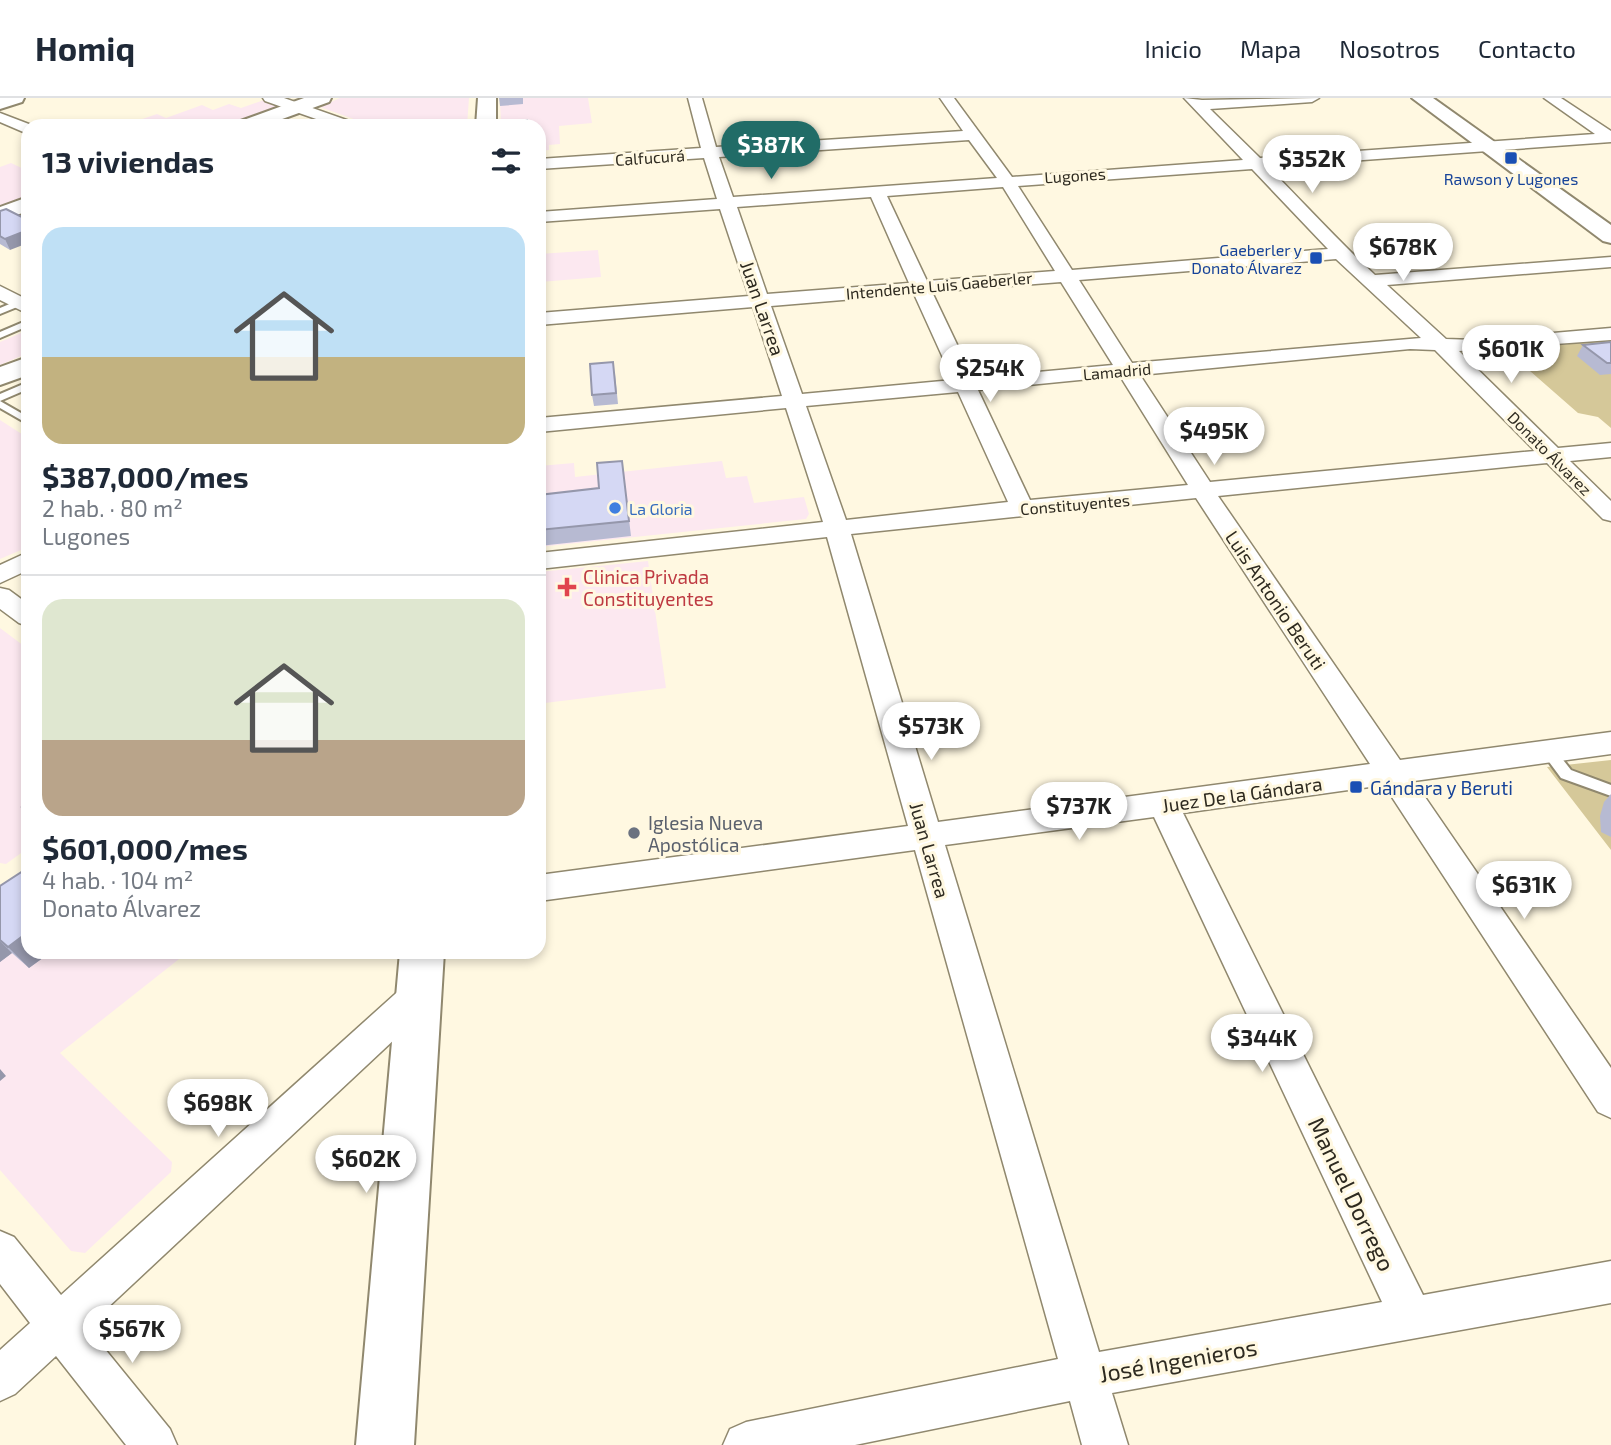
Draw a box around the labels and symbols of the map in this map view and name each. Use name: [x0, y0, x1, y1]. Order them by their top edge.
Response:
pin: $387K: [722, 122, 820, 181]
pin: $352K: [1263, 136, 1361, 195]
street label: Calfucurá: [614, 145, 686, 169]
marker: Rawson y Lugones: [1503, 150, 1519, 166]
street label: Lugones: [1044, 163, 1106, 187]
place label: Rawson y Lugones: [1444, 169, 1578, 188]
pin: $678K: [1354, 223, 1452, 283]
place label: Gaeberler y Donato Álvarez: [1191, 240, 1303, 277]
marker: Gaeberler y Donato Álvarez: [1308, 250, 1324, 266]
street label: Juan Larrea: [736, 258, 790, 358]
street label: Intendente Luis Gaeberler: [845, 267, 1034, 303]
pin: $601K: [1462, 326, 1560, 385]
pin: $254K: [941, 344, 1039, 404]
street label: Lamadrid: [1082, 359, 1152, 383]
street label: Donato Álvarez: [1504, 407, 1596, 499]
pin: $495K: [1165, 408, 1263, 467]
street label: Constituyentes: [1019, 490, 1131, 518]
place label: La Gloria: [629, 499, 693, 518]
marker: La Gloria: [607, 500, 623, 516]
street label: Luis Antonio Beruti: [1221, 526, 1331, 674]
place label: Clinica Privada Constituyentes: [583, 565, 714, 610]
marker: Clinica Privada Constituyentes: [557, 577, 577, 597]
pin: $573K: [882, 702, 980, 762]
street label: Juez De la Gándara: [1160, 771, 1324, 817]
place label: Gándara y Beruti: [1370, 776, 1513, 799]
marker: Gándara y Beruti: [1348, 779, 1364, 795]
pin: $737K: [1030, 782, 1128, 842]
street label: Juan Larrea: [905, 799, 955, 901]
place label: Iglesia Nueva Apostólica: [648, 811, 763, 856]
marker: Iglesia Nueva Apostólica: [626, 825, 642, 841]
pin: $631K: [1475, 862, 1573, 921]
pin: $344K: [1213, 1014, 1311, 1074]
pin: $698K: [169, 1080, 267, 1139]
street label: Manuel Dorrego: [1303, 1113, 1401, 1275]
pin: $602K: [317, 1136, 415, 1195]
pin: $567K: [83, 1306, 181, 1365]
street label: José Ingenieros: [1097, 1332, 1259, 1388]

